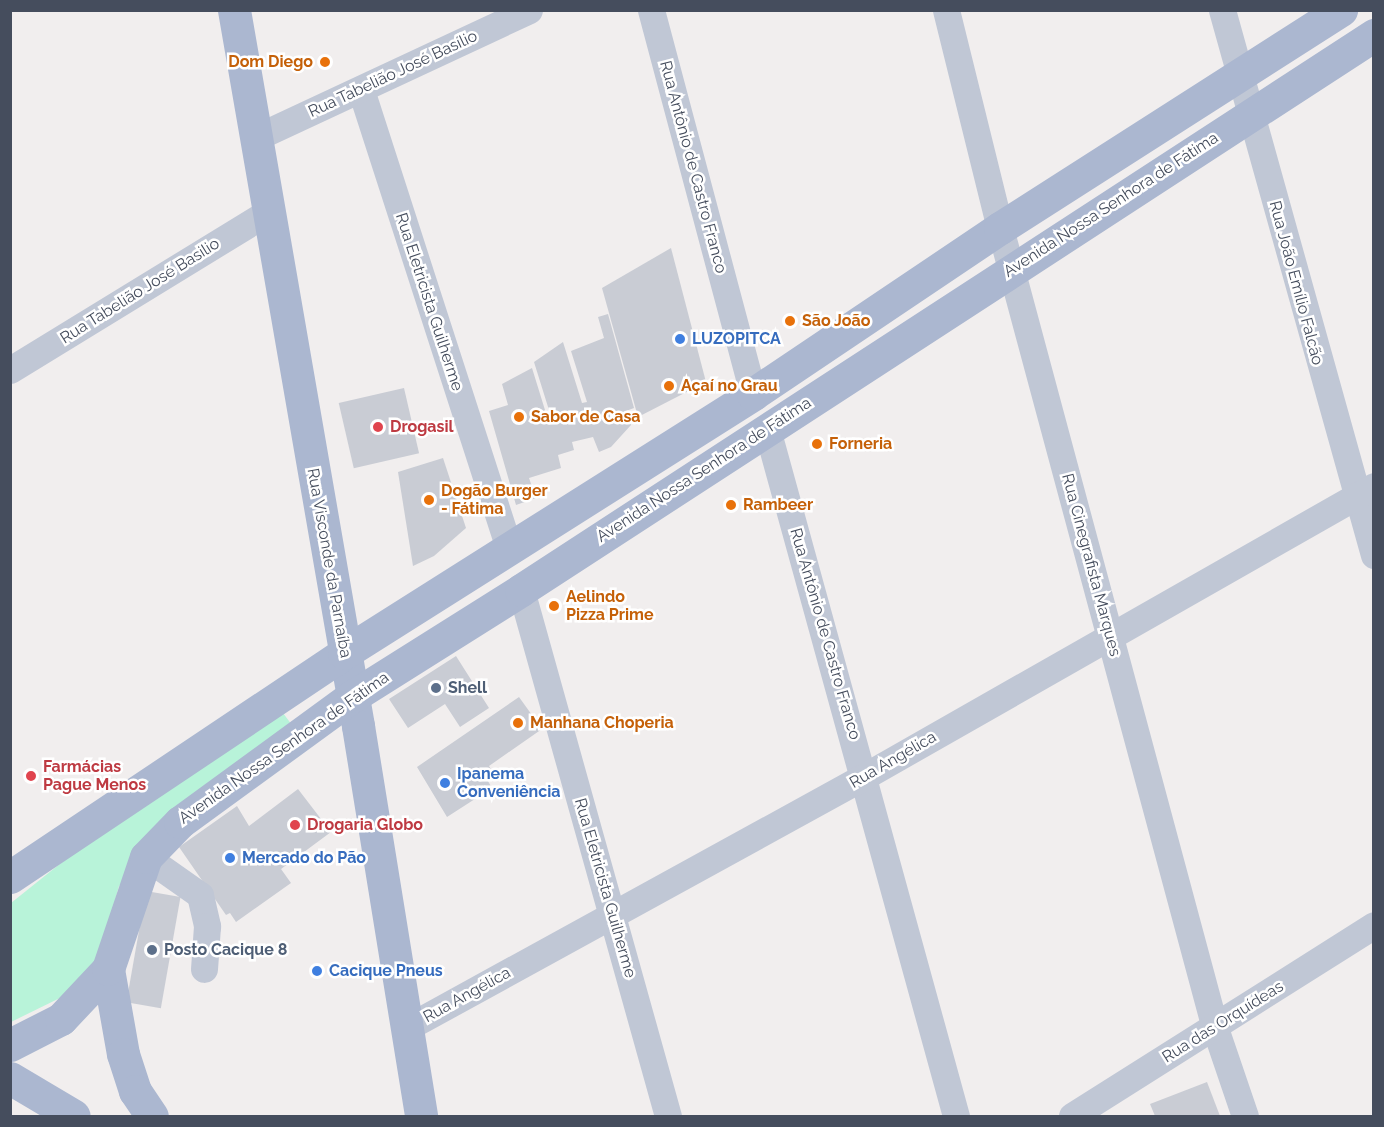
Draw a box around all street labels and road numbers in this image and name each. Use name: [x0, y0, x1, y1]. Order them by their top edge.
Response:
street label: Rua Tabelião José Basílio: [305, 26, 481, 122]
street label: Rua Antônio de Castro Franco: [655, 58, 731, 276]
street label: Avenida Nossa Senhora de Fátima: [1000, 128, 1222, 282]
street label: Rua João Emílio Falcão: [1265, 199, 1327, 367]
street label: Rua Eletricista Guilherme: [391, 211, 467, 393]
street label: Rua Tabelião José Basilio: [56, 234, 224, 348]
street label: Avenida Nossa Senhora de Fátima: [593, 393, 815, 547]
street label: Rua Visconde da Parnaíba: [303, 466, 355, 660]
street label: Rua Cinegrafista Marques: [1057, 472, 1125, 658]
street label: Rua Antônio de Castro Franco: [785, 526, 865, 742]
street label: Avenida Nossa Senhora de Fátima: [175, 668, 393, 828]
street label: Rua Angélica: [846, 727, 940, 793]
street label: Rua Eletricista Guilherme: [570, 796, 640, 980]
street label: Rua Angélica: [420, 963, 514, 1027]
street label: Rua das Orquídeas: [1159, 977, 1287, 1067]

